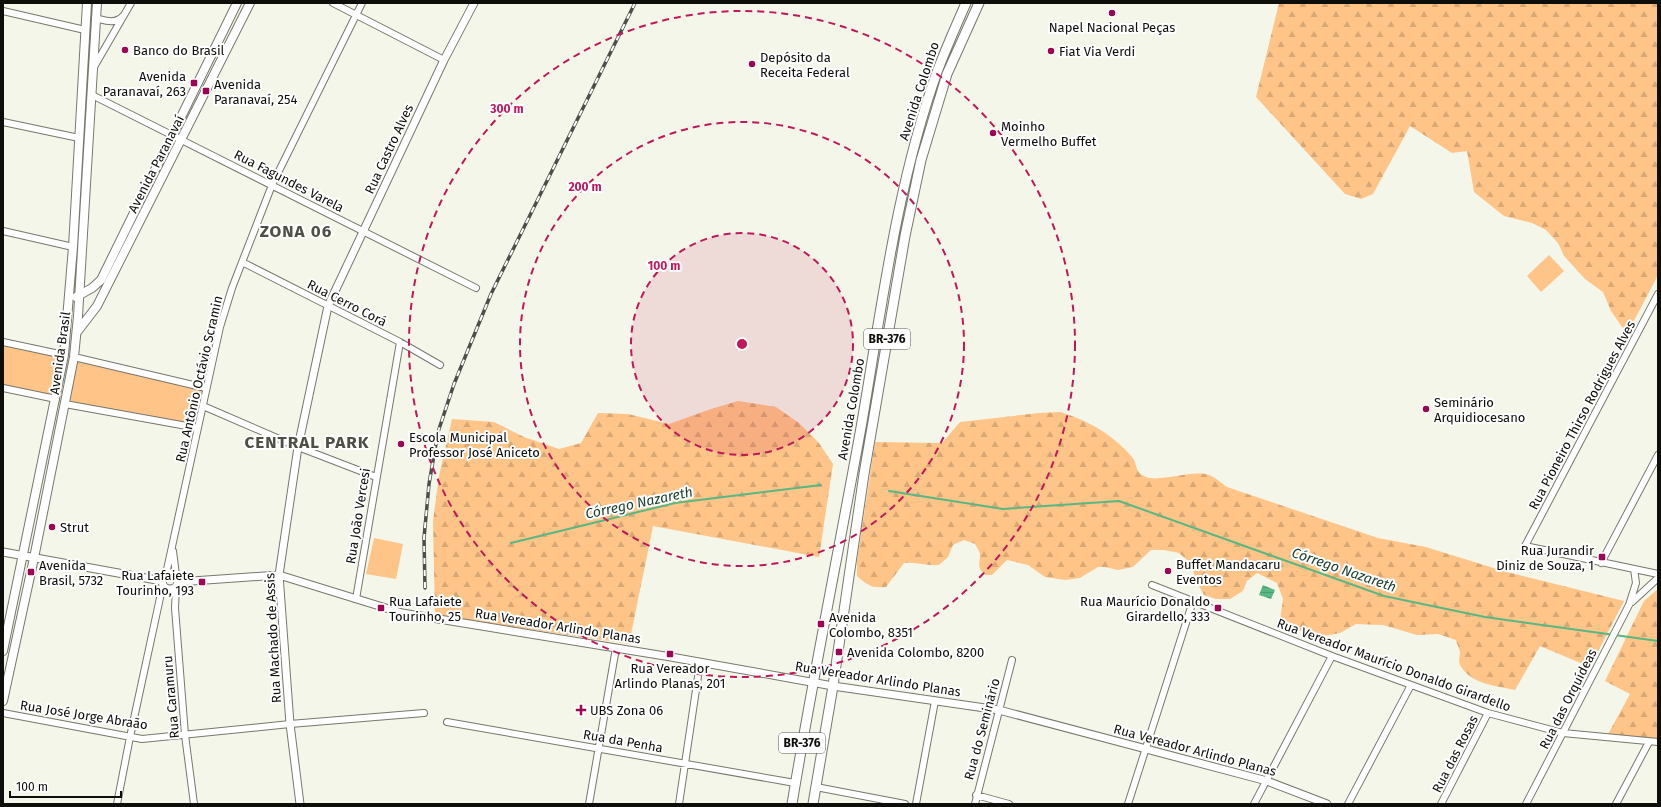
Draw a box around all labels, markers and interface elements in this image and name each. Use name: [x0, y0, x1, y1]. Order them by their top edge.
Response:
marker: Napel Nacional Peças: [1107, 8, 1117, 18]
place label: Napel Nacional Peças: [1049, 20, 1175, 35]
street label: Avenida Colombo: [896, 40, 942, 142]
place label: Banco do Brasil: [133, 43, 225, 58]
place label: Fiat Via Verdi: [1059, 44, 1135, 59]
marker: Banco do Brasil: [120, 45, 130, 55]
marker: Fiat Via Verdi: [1046, 46, 1056, 56]
place label: Depósito da Receita Federal: [760, 50, 850, 80]
marker: Depósito da Receita Federal: [747, 59, 757, 69]
place label: Avenida Paranavaí, 263: [103, 69, 186, 99]
place label: Avenida Paranavaí, 254: [214, 77, 297, 107]
marker: Avenida Paranavaí, 263: [189, 78, 199, 88]
marker: Avenida Paranavaí, 254: [201, 86, 211, 96]
street label: Rua Castro Alves: [362, 102, 416, 196]
text: 300 m: [489, 102, 524, 116]
street label: Avenida Paranavaí: [125, 112, 187, 215]
place label: Moinho Vermelho Buffet: [1001, 119, 1097, 149]
marker: Moinho Vermelho Buffet: [988, 128, 998, 138]
street label: Rua Fagundes Varela: [232, 147, 346, 215]
text: 200 m: [568, 180, 602, 194]
district label: ZONA 06: [260, 221, 332, 242]
text: 100 m: [648, 259, 680, 273]
street label: Rua Cerro Corá: [305, 277, 389, 329]
street label: Rua Antônio Octávio Scramin: [173, 294, 225, 464]
street label: Avenida Brasil: [47, 310, 73, 395]
street label: Rua Pioneiro Thirso Rodrigues Alves: [1526, 318, 1638, 512]
road number: BR-376: [864, 329, 910, 349]
centre of rings: [735, 337, 749, 351]
street label: Avenida Colombo: [835, 357, 867, 461]
place label: Seminário Arquidiocesano: [1434, 395, 1525, 425]
marker: Seminário Arquidiocesano: [1421, 404, 1431, 414]
place label: Escola Municipal Professor José Aniceto: [409, 430, 540, 460]
district label: CENTRAL PARK: [245, 432, 369, 453]
marker: Escola Municipal Professor José Aniceto: [396, 439, 406, 449]
street label: Rua João Vercesi: [343, 467, 373, 565]
water label: Córrego Nazareth: [584, 483, 694, 523]
place label: Strut: [60, 520, 89, 535]
marker: Strut: [47, 522, 57, 532]
place label: Rua Jurandir Diniz de Souza, 1: [1496, 543, 1594, 573]
water label: Córrego Nazareth: [1289, 544, 1399, 596]
marker: Rua Jurandir Diniz de Souza, 1: [1597, 552, 1607, 562]
place label: Buffet Mandacaru Eventos: [1176, 557, 1281, 587]
place label: Avenida Brasil, 5732: [39, 558, 103, 588]
marker: Buffet Mandacaru Eventos: [1163, 566, 1173, 576]
marker: Avenida Brasil, 5732: [26, 567, 36, 577]
place label: Rua Lafaiete Tourinho, 193: [116, 568, 194, 598]
street label: Rua Machado de Assis: [262, 573, 284, 703]
marker: Rua Lafaiete Tourinho, 193: [197, 577, 207, 587]
place label: Rua Lafaiete Tourinho, 25: [389, 594, 462, 624]
place label: Rua Maurício Donaldo Girardello, 333: [1080, 594, 1210, 624]
marker: Rua Lafaiete Tourinho, 25: [376, 603, 386, 613]
marker: Rua Maurício Donaldo Girardello, 333: [1213, 603, 1223, 613]
street label: Rua Vereador Arlindo Planas: [474, 605, 642, 647]
place label: Avenida Colombo, 8351: [829, 610, 913, 640]
street label: Rua Vereador Maurício Donaldo Girardello: [1275, 616, 1513, 714]
marker: Avenida Colombo, 8351: [816, 619, 826, 629]
place label: Avenida Colombo, 8200: [847, 645, 984, 660]
street label: Rua das Orquídeas: [1536, 646, 1600, 752]
marker: Avenida Colombo, 8200: [834, 647, 844, 657]
marker: Rua Vereador Arlindo Planas, 201: [665, 649, 675, 659]
street label: Rua Caramuru: [160, 655, 182, 739]
street label: Rua Vereador Arlindo Planas: [794, 658, 962, 700]
place label: Rua Vereador Arlindo Planas, 201: [615, 661, 725, 691]
street label: Rua do Seminário: [961, 676, 1003, 782]
street label: Rua José Jorge Abraão: [19, 698, 149, 732]
place label: UBS Zona 06: [590, 703, 663, 718]
marker: UBS Zona 06: [575, 704, 587, 716]
street label: Rua das Rosas: [1429, 713, 1481, 795]
street label: Rua Vereador Arlindo Planas: [1112, 721, 1278, 779]
street label: Rua da Penha: [582, 727, 664, 755]
road number: BR-376: [779, 733, 825, 753]
scale bar: [10, 773, 121, 799]
text: 100 m: [16, 780, 48, 794]

